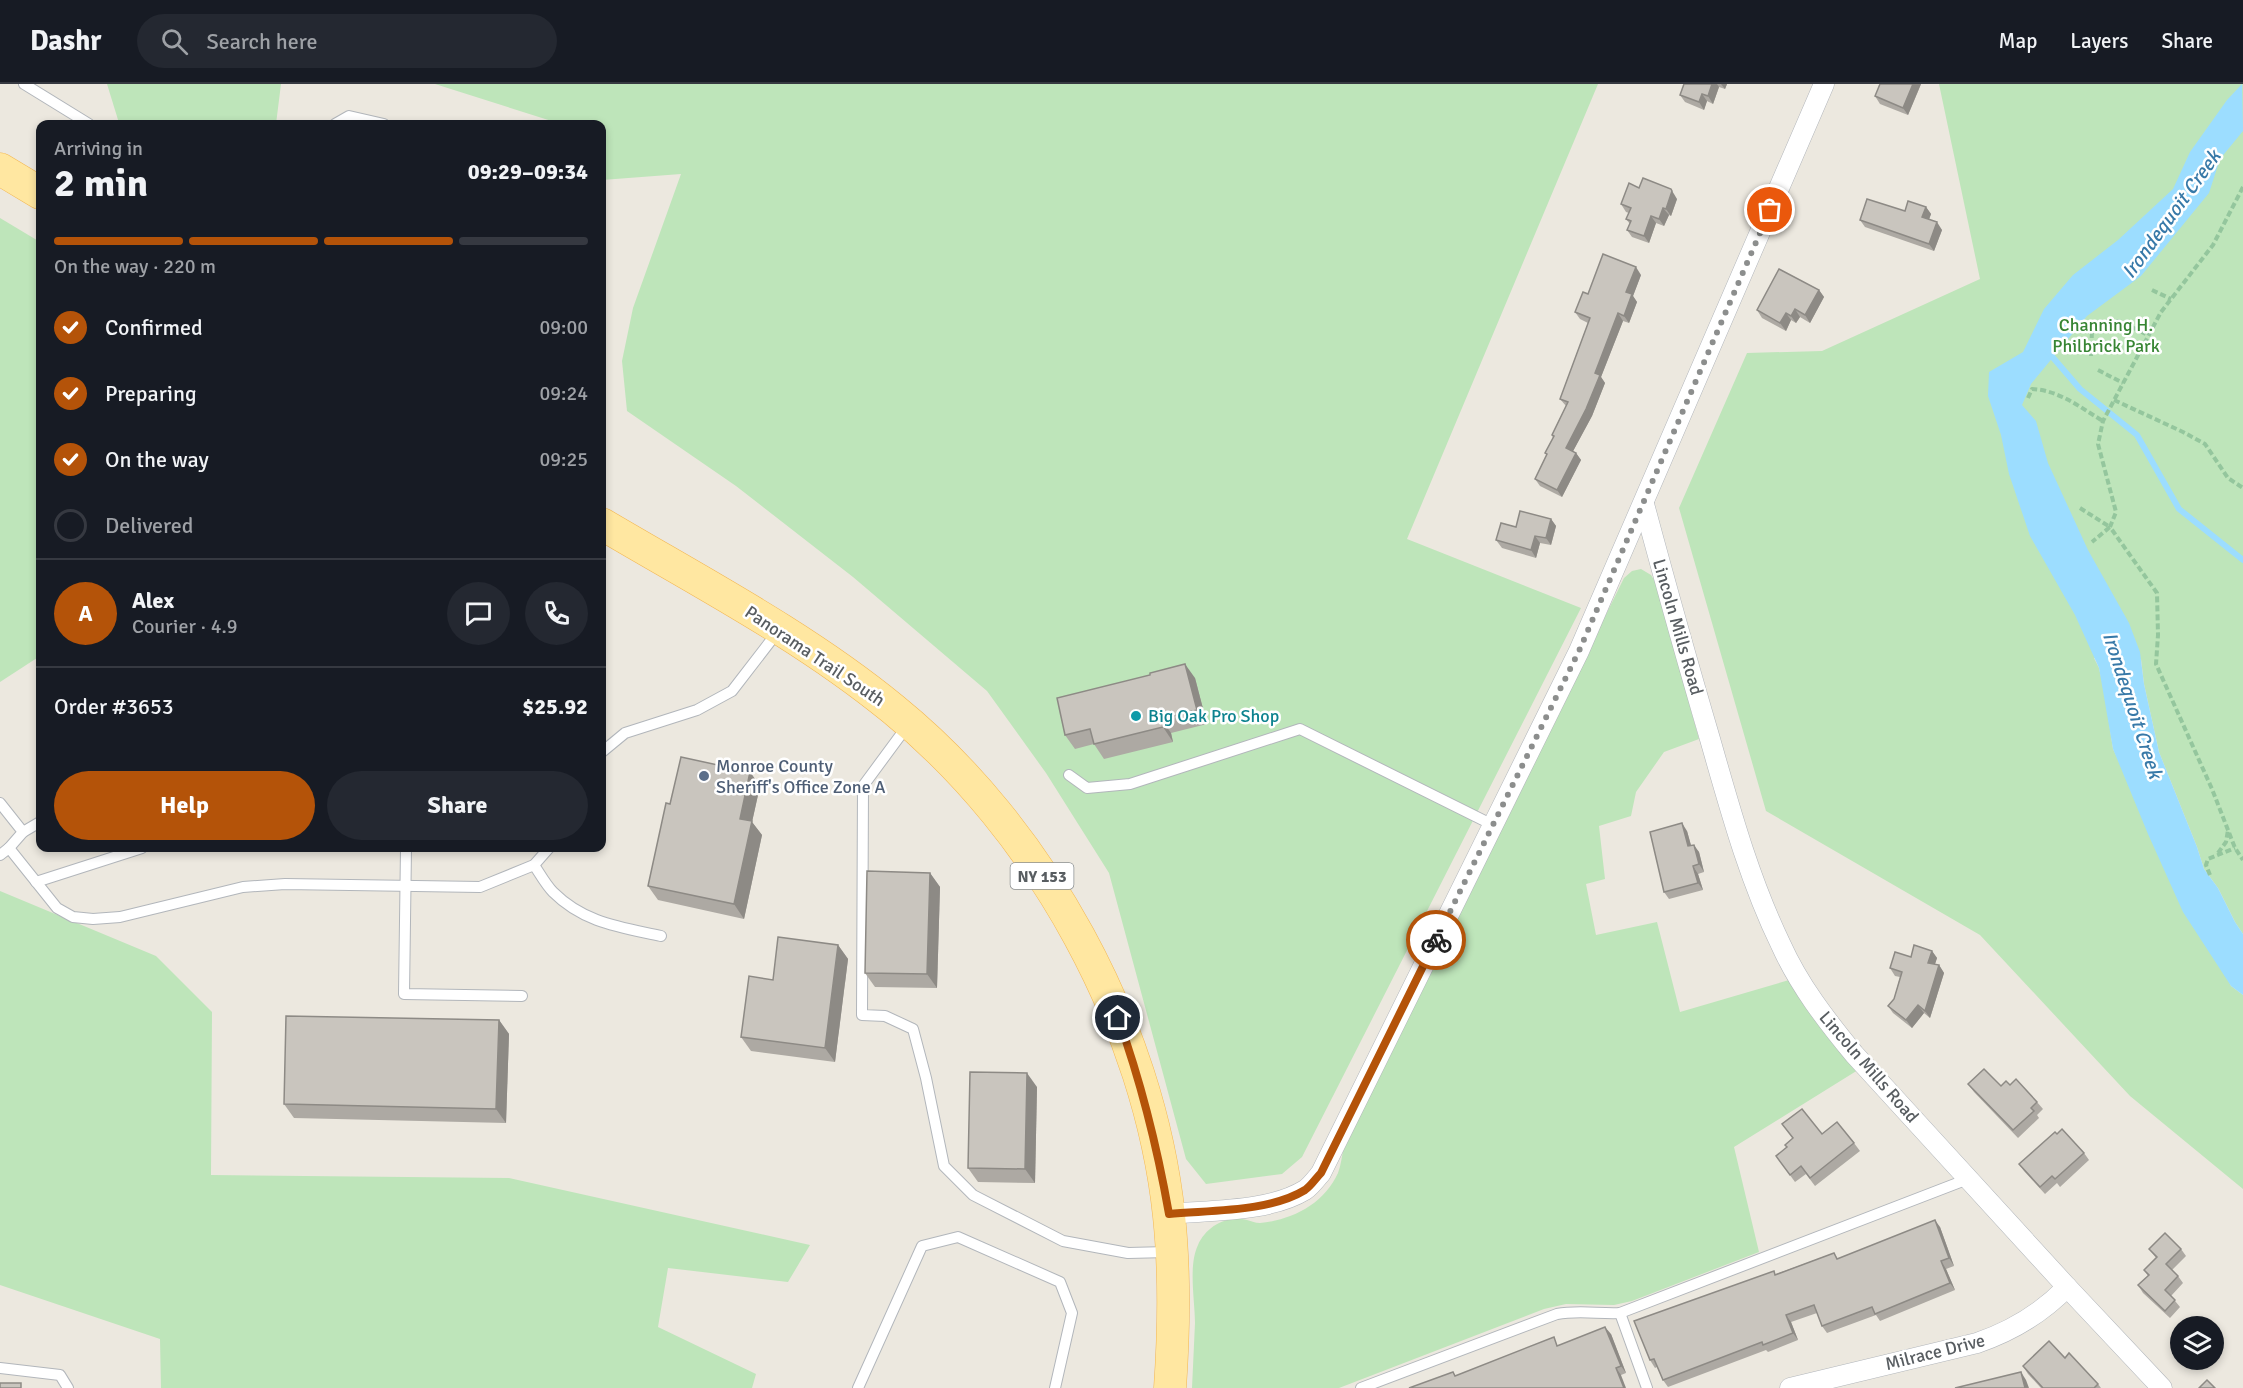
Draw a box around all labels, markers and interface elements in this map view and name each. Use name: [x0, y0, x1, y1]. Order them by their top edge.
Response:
search box: [137, 14, 557, 68]
text: Dashr: [30, 24, 101, 58]
icon: search: [158, 25, 191, 58]
text: Search here: [206, 28, 317, 55]
text: Map: [1999, 28, 2037, 54]
text: Layers: [2070, 28, 2128, 54]
text: Share: [2161, 28, 2213, 54]
text: Arriving in: [54, 136, 143, 161]
water label: Irondequoit Creek: [2116, 144, 2227, 283]
text: 09:29–09:34: [468, 158, 588, 185]
text: 2 min: [54, 159, 148, 207]
pin: [1744, 184, 1795, 235]
icon: bag: [1753, 193, 1786, 226]
text: On the way · 220 m: [54, 254, 216, 279]
icon: check: [54, 311, 87, 344]
text: Confirmed: [105, 314, 203, 341]
park label: Channing H. Philbrick Park: [2052, 314, 2160, 357]
text: 09:00: [539, 315, 588, 340]
icon: check: [54, 377, 87, 410]
text: Preparing: [105, 380, 197, 407]
text: 09:24: [539, 381, 588, 406]
icon: check: [54, 443, 87, 476]
text: On the way: [105, 446, 209, 473]
text: 09:25: [539, 447, 588, 472]
text: Delivered: [105, 512, 193, 539]
street label: Lincoln Mills Road: [1648, 556, 1708, 698]
button: chat: [447, 582, 510, 645]
button: phone: [525, 582, 588, 645]
text: Alex: [132, 587, 174, 614]
text: A: [78, 600, 93, 627]
street label: Panorama Trail South: [741, 601, 889, 711]
text: Courier · 4.9: [132, 614, 238, 639]
water label: Irondequoit Creek: [2097, 629, 2169, 783]
text: Order #3653: [54, 693, 174, 720]
text: $25.92: [522, 693, 588, 720]
place label: Big Oak Pro Shop: [1148, 705, 1279, 727]
marker: Big Oak Pro Shop: [1129, 709, 1143, 723]
place label: Monroe County Sheriff's Office Zone A: [716, 755, 886, 798]
marker: Monroe County Sheriff's Office Zone A: [697, 769, 711, 783]
button: Help: [54, 771, 315, 840]
button: Share: [327, 771, 588, 840]
road number: NY 153: [1010, 863, 1074, 889]
courier: [1406, 910, 1466, 970]
icon: bike: [1420, 924, 1453, 957]
pin: [1092, 992, 1143, 1043]
icon: home: [1101, 1001, 1134, 1034]
street label: Lincoln Mills Road: [1815, 1007, 1923, 1127]
map controls: [2170, 1316, 2224, 1370]
button: layers: [2170, 1316, 2224, 1370]
street label: Milrace Drive: [1883, 1329, 1987, 1375]

